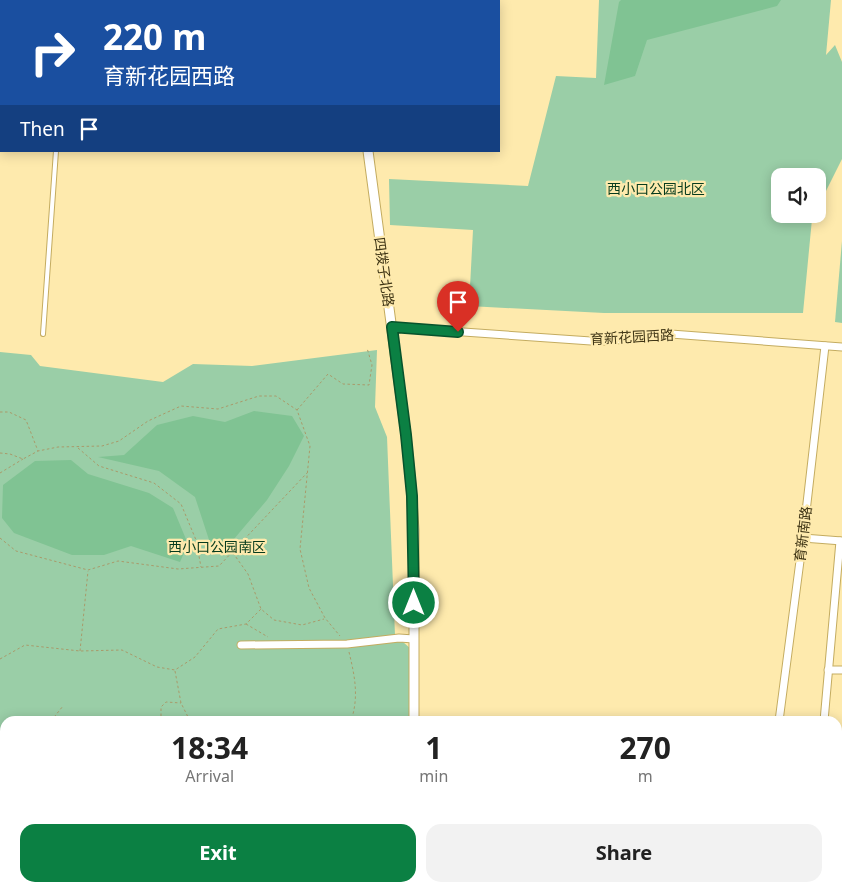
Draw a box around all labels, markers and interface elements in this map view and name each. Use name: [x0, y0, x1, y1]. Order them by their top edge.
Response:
text: 220 m: [103, 13, 206, 60]
icon: right: [20, 20, 85, 85]
text: 育新花园西路: [103, 60, 235, 90]
icon: arrive: [75, 115, 103, 143]
text: Then: [20, 116, 65, 142]
map controls: [771, 168, 826, 223]
button: sound: [771, 168, 826, 223]
park label: 西小口公园北区: [607, 179, 705, 198]
street label: 四拨子北路: [370, 236, 399, 308]
pin: [437, 281, 479, 332]
icon: arrive: [444, 288, 472, 316]
street label: 育新花园西路: [590, 325, 674, 348]
street label: 育新南路: [790, 505, 815, 563]
park label: 西小口公园南区: [168, 537, 266, 556]
position arrow: [387, 576, 439, 628]
text: 18:34: [171, 727, 248, 768]
text: 1: [425, 727, 442, 768]
text: 270: [619, 727, 671, 768]
text: Arrival: [185, 765, 234, 787]
text: min: [419, 765, 448, 787]
text: m: [638, 765, 653, 787]
button: Exit: [20, 824, 416, 882]
button: Share: [426, 824, 822, 882]

